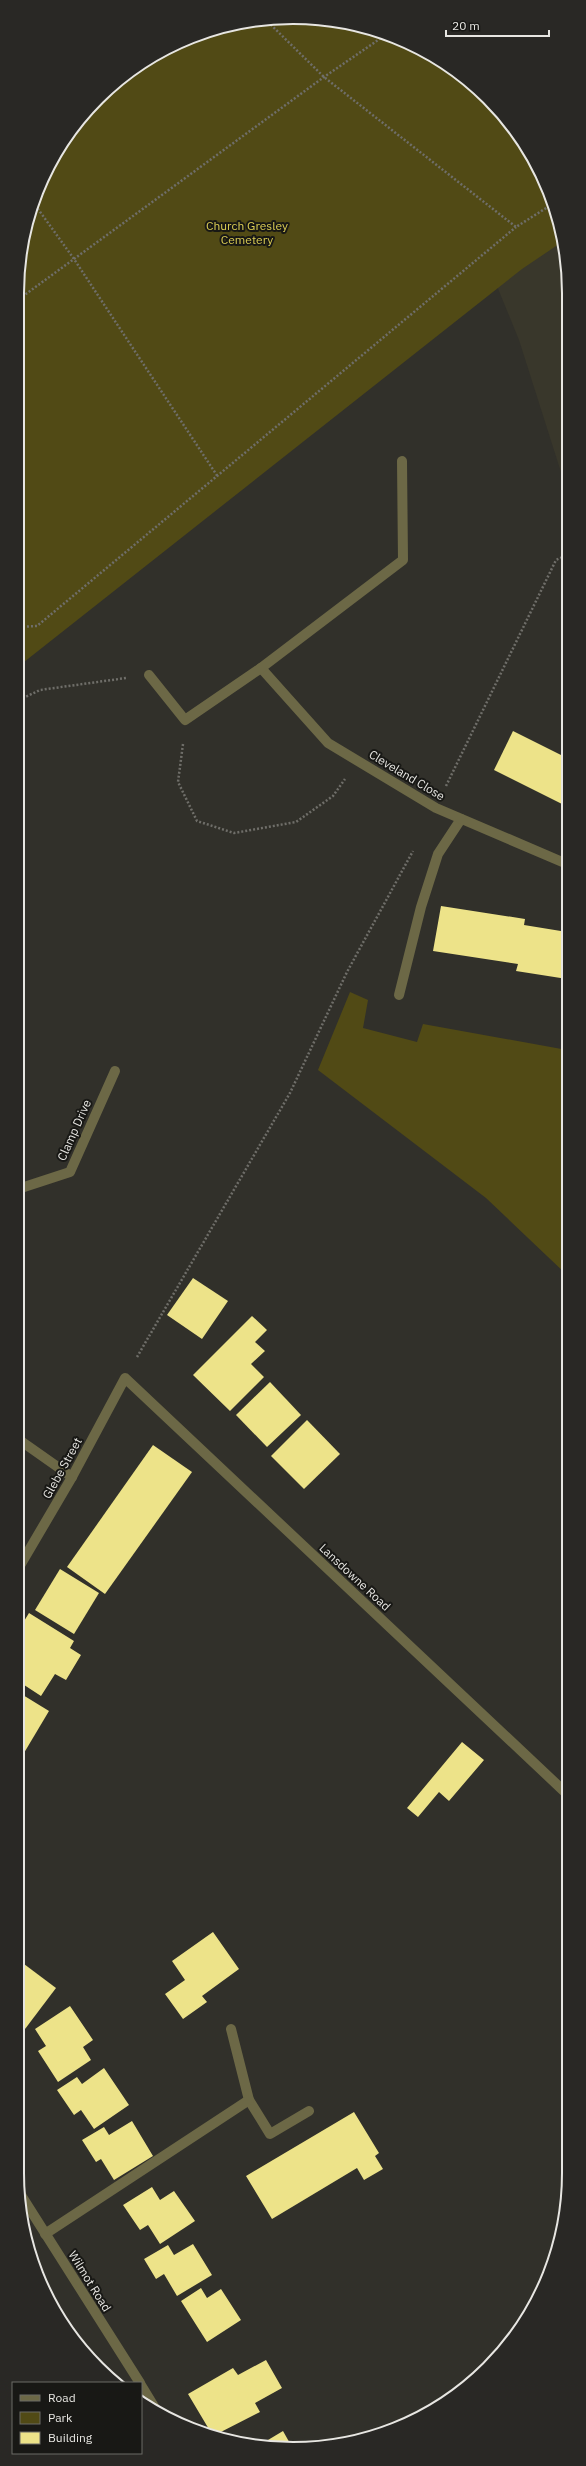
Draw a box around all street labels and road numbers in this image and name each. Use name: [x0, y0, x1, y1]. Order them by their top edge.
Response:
street label: Cleveland Close: [366, 746, 448, 804]
street label: Clamp Drive: [54, 1097, 94, 1163]
street label: Glebe Street: [39, 1435, 85, 1501]
street label: Lansdowne Road: [316, 1540, 394, 1614]
street label: Wilmot Road: [65, 2248, 115, 2314]

